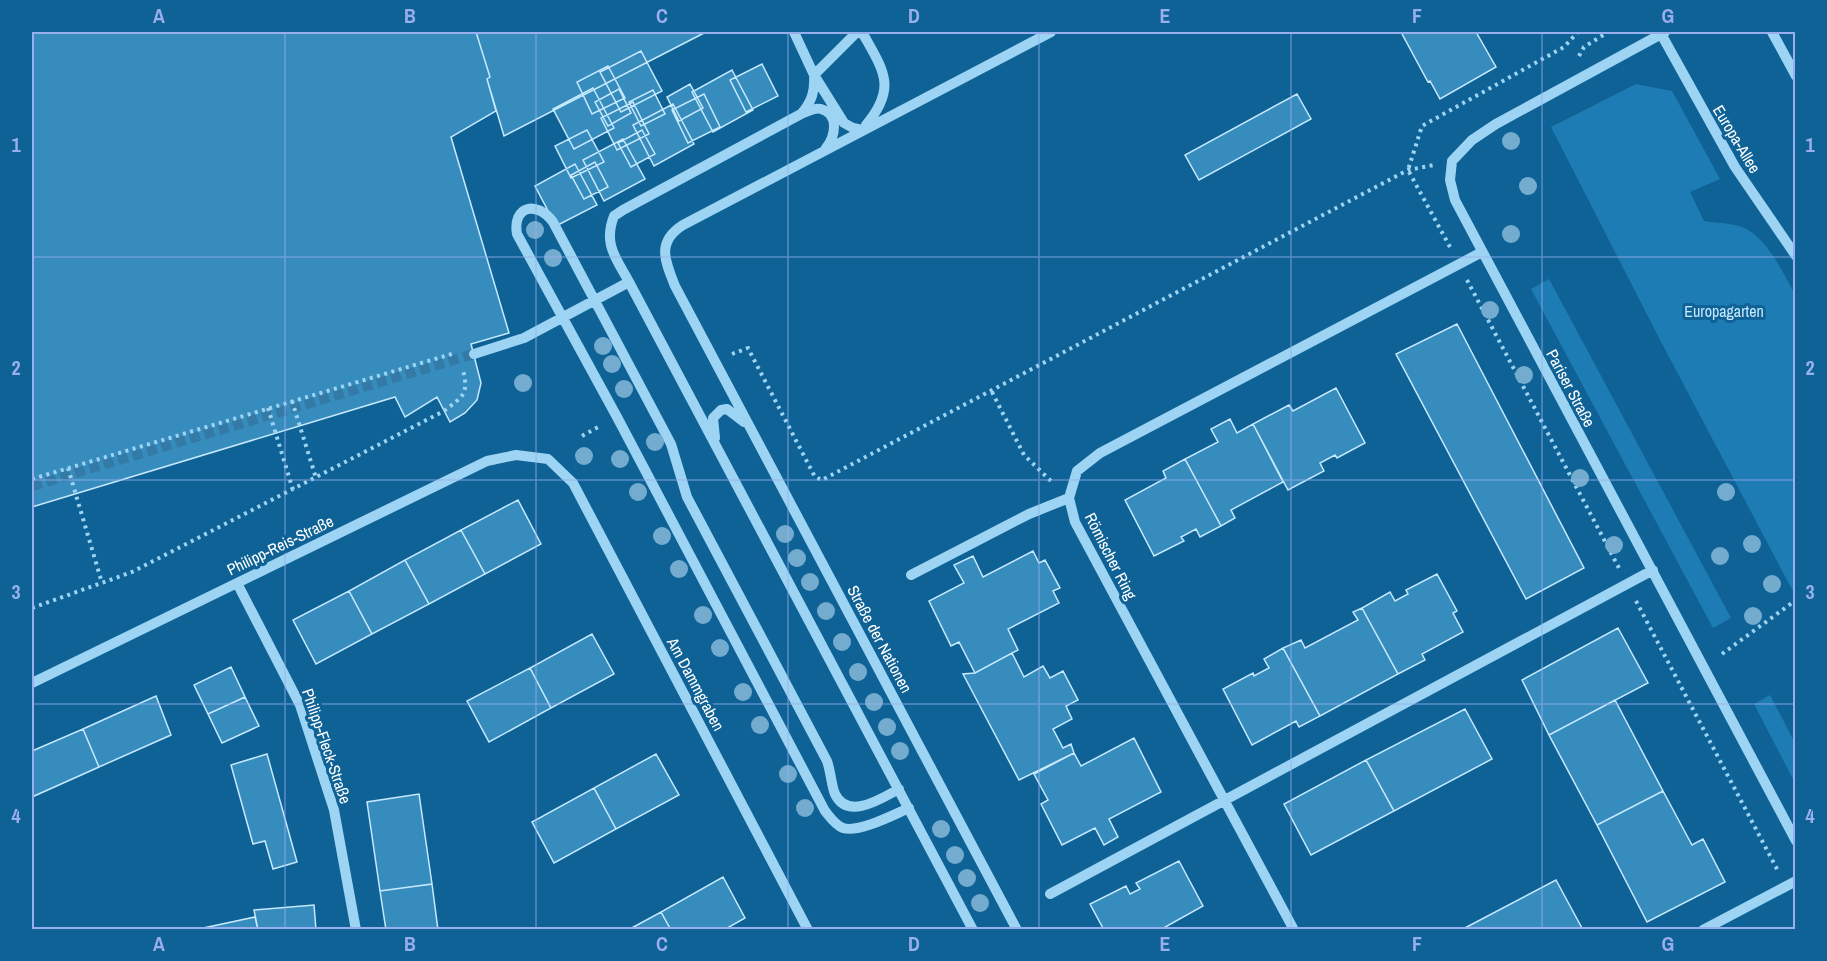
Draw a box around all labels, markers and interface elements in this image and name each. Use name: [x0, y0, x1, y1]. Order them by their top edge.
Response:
text: A: [153, 2, 165, 29]
text: B: [404, 2, 416, 29]
text: C: [656, 2, 668, 29]
text: D: [908, 2, 920, 29]
text: E: [1160, 2, 1171, 29]
text: F: [1412, 2, 1422, 29]
text: G: [1662, 2, 1674, 29]
street label: Europa-Allee: [1708, 101, 1766, 177]
text: 1: [11, 131, 21, 158]
text: 1: [1805, 131, 1815, 158]
park label: Europagarten: [1684, 300, 1764, 322]
street label: Pariser Straße: [1541, 345, 1601, 431]
text: 2: [11, 354, 21, 381]
text: 2: [1805, 354, 1815, 381]
street label: Römischer Ring: [1080, 509, 1143, 604]
street label: Philipp-Reis-Straße: [223, 510, 337, 580]
text: 3: [11, 578, 21, 605]
text: 3: [1805, 578, 1815, 605]
street label: Straße der Nationen: [842, 581, 918, 697]
street label: Am Dammgraben: [662, 633, 730, 735]
street label: Philipp-Fleck-Straße: [297, 686, 357, 806]
text: 4: [11, 802, 21, 829]
text: 4: [1805, 802, 1815, 829]
text: A: [153, 930, 165, 957]
text: B: [404, 930, 416, 957]
text: C: [656, 930, 668, 957]
text: D: [908, 930, 920, 957]
text: E: [1160, 930, 1171, 957]
text: F: [1412, 930, 1422, 957]
text: G: [1662, 930, 1674, 957]

